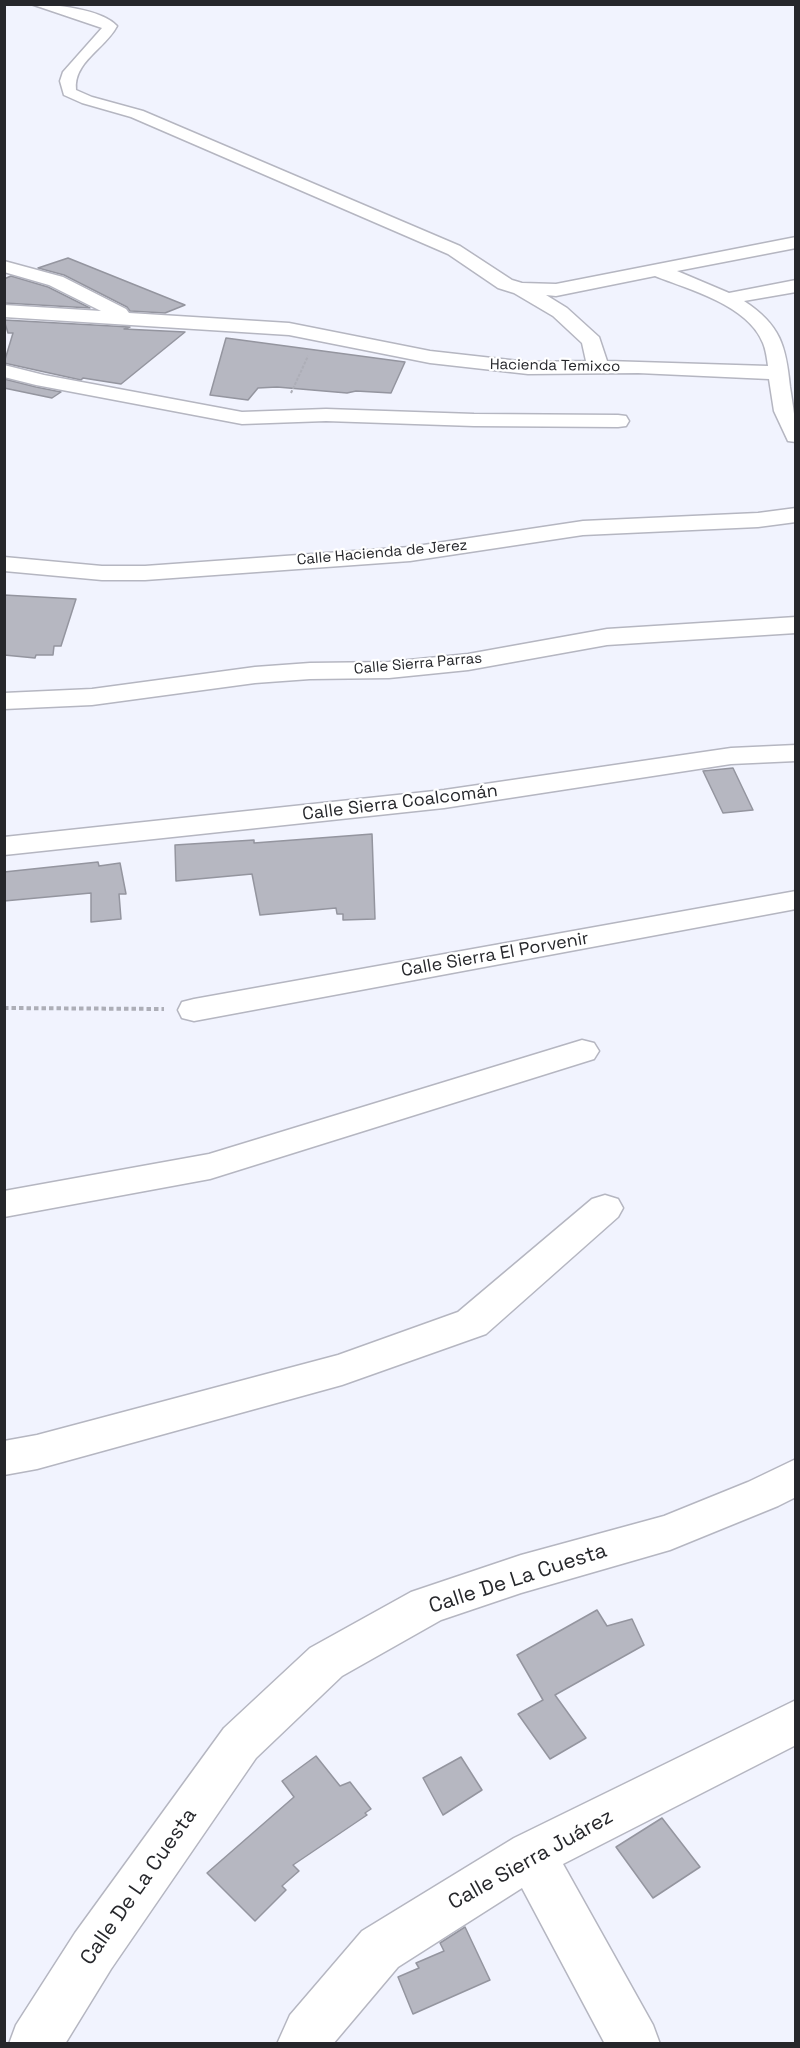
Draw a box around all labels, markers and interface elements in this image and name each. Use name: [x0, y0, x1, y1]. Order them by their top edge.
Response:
street label: Hacienda Temixco: [490, 356, 620, 376]
street label: Calle Hacienda de Jerez: [296, 537, 468, 569]
street label: Calle Sierra Parras: [353, 649, 483, 679]
street label: Calle Sierra Coalcomán: [301, 780, 499, 826]
street label: Calle Sierra El Porvenir: [399, 928, 591, 982]
street label: Calle De La Cuesta: [426, 1538, 610, 1620]
street label: Calle De La Cuesta: [75, 1804, 203, 1970]
street label: Calle Sierra Juárez: [444, 1804, 618, 1916]

